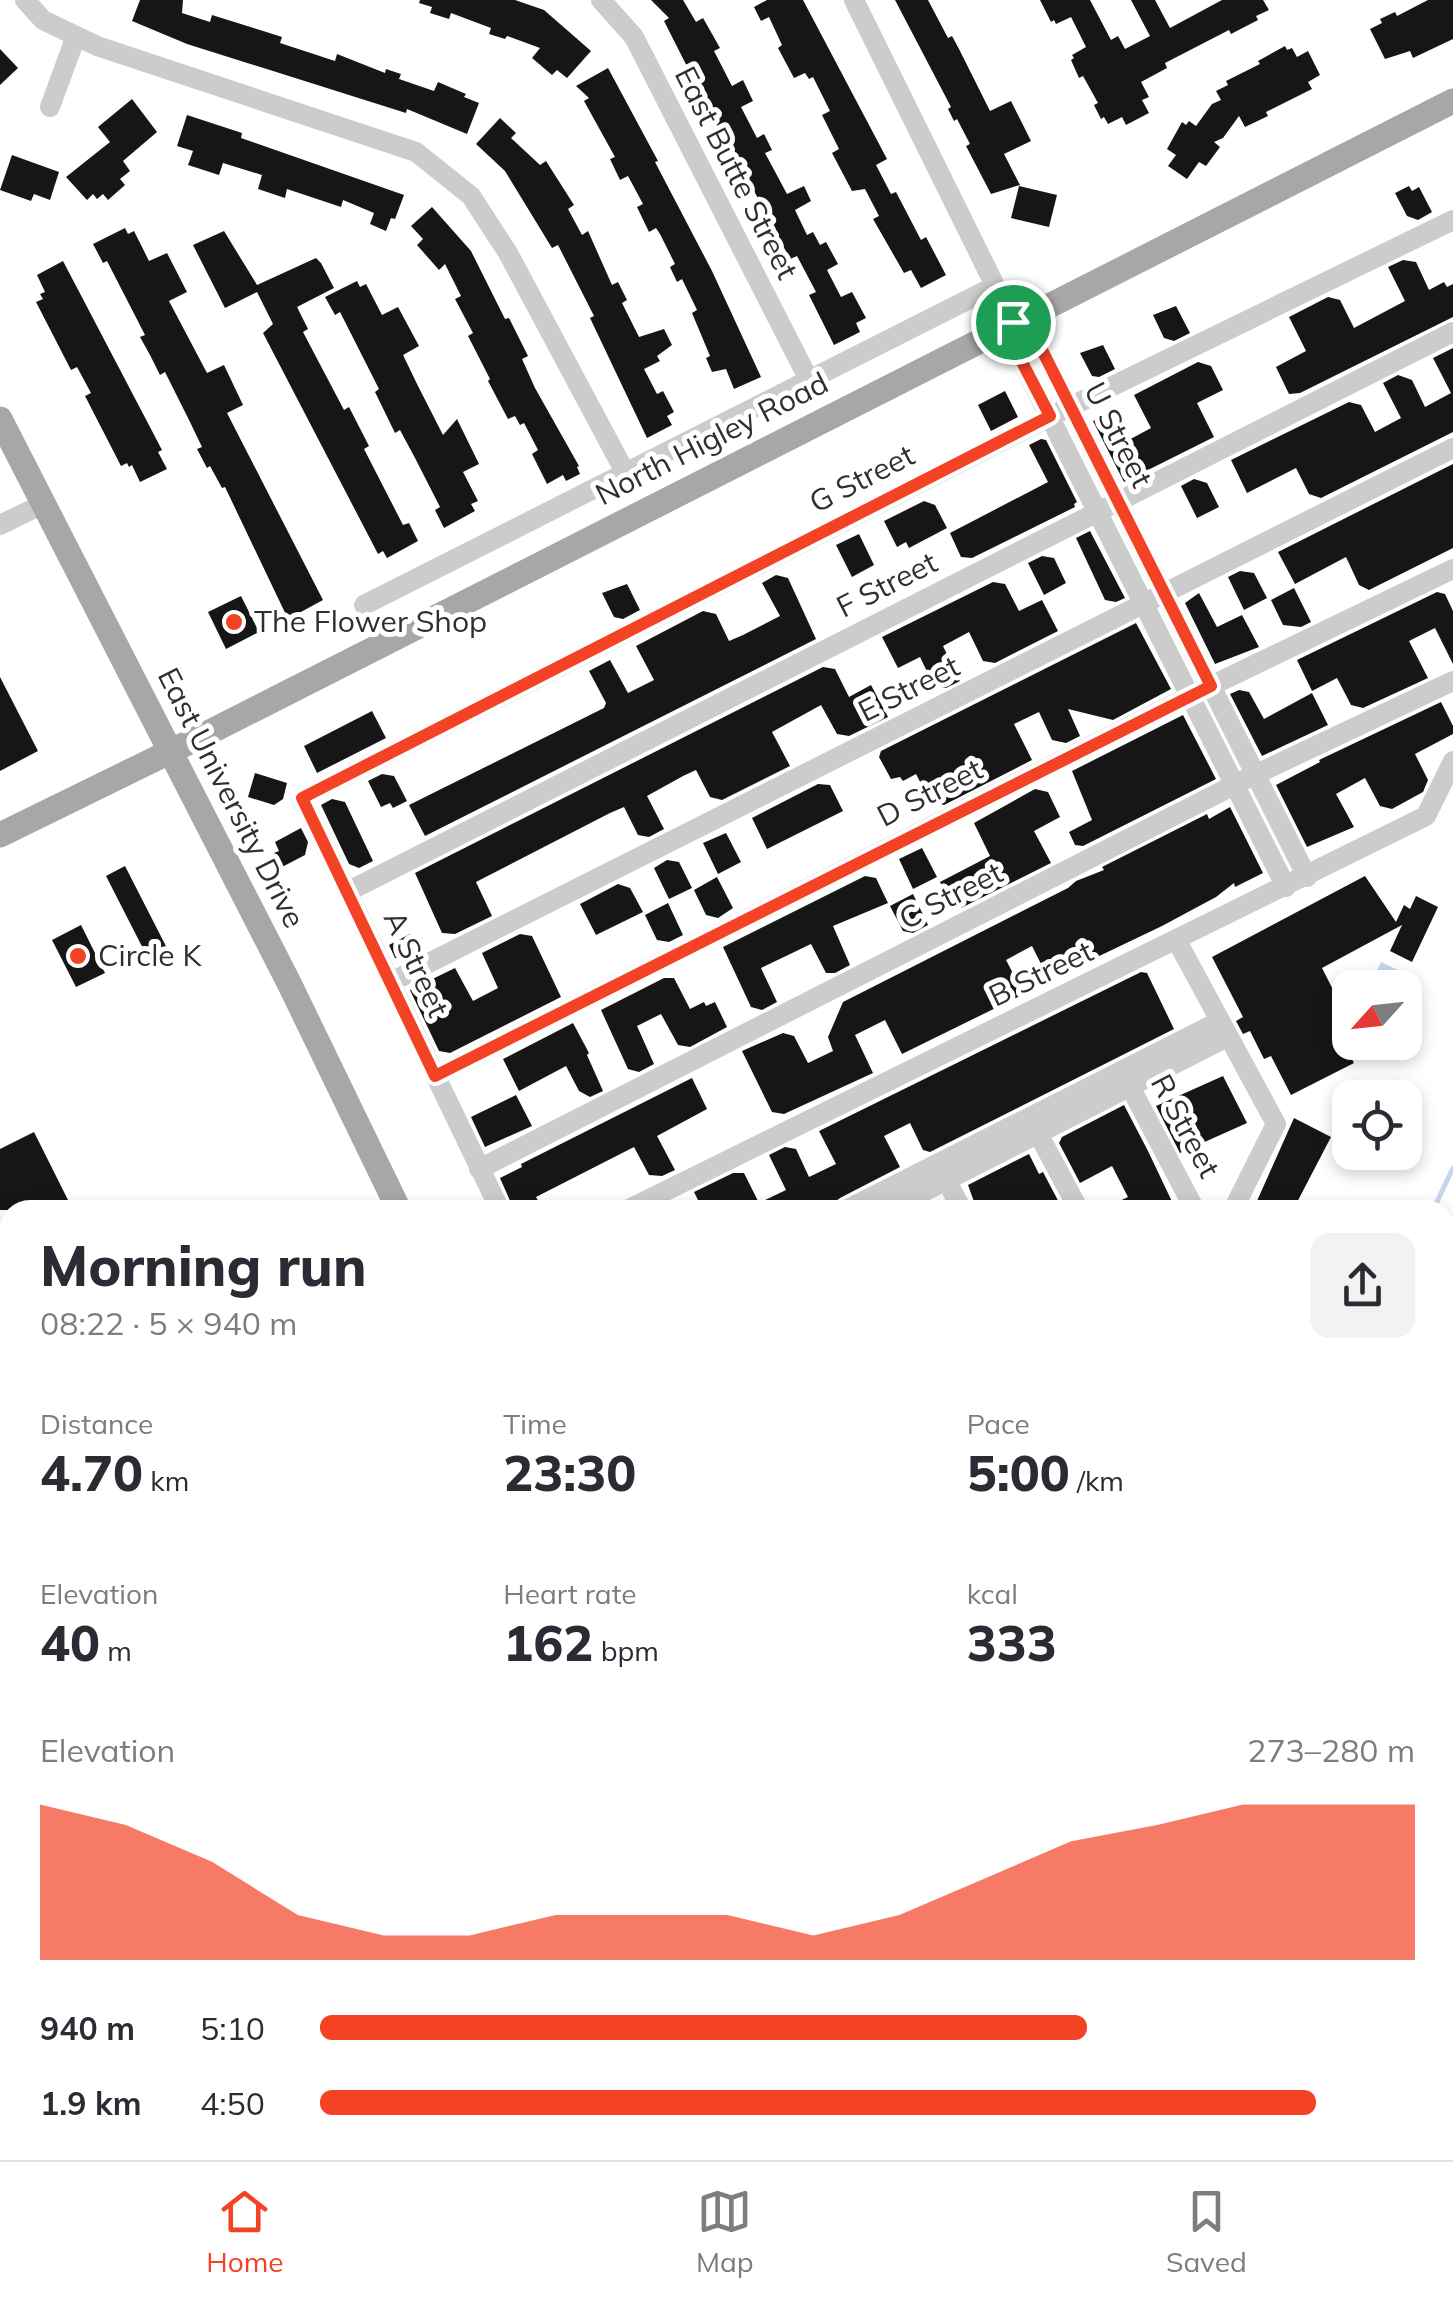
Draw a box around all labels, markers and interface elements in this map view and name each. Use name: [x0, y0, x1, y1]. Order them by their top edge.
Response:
street label: East Butte Street: [667, 60, 807, 285]
pin: [971, 280, 1056, 365]
icon: arrive: [986, 295, 1041, 350]
street label: North Higley Road: [589, 363, 834, 513]
street label: U Street: [1076, 376, 1161, 493]
street label: G Street: [803, 436, 920, 521]
street label: F Street: [830, 543, 943, 625]
place label: The Flower Shop: [254, 602, 487, 640]
marker: The Flower Shop: [223, 611, 245, 633]
street label: E Street: [852, 647, 965, 730]
street label: East University Drive: [150, 661, 314, 934]
street label: D Street: [870, 749, 989, 835]
street label: C Street: [892, 853, 1009, 937]
street label: A Street: [376, 904, 458, 1023]
street label: B Street: [982, 932, 1099, 1015]
place label: Circle K: [98, 936, 202, 974]
marker: Circle K: [67, 945, 89, 967]
north arrow: [1332, 970, 1422, 1060]
map controls: [1332, 970, 1422, 1170]
street label: R Street: [1143, 1067, 1229, 1184]
button: locate: [1332, 1080, 1422, 1170]
text: Morning run: [40, 1231, 367, 1300]
button: share: [1310, 1233, 1415, 1338]
text: 08:22 · 5 × 940 m: [40, 1303, 297, 1343]
text: Distance: [40, 1406, 153, 1441]
text: Time: [503, 1406, 567, 1441]
text: Pace: [967, 1406, 1030, 1441]
text: 4.70: [40, 1441, 143, 1504]
text: 23:30: [503, 1441, 636, 1504]
text: 5:00: [967, 1441, 1070, 1504]
text: km: [143, 1463, 189, 1498]
text: /km: [1070, 1463, 1124, 1498]
text: Elevation: [40, 1576, 158, 1611]
text: Heart rate: [503, 1576, 637, 1611]
text: kcal: [967, 1576, 1018, 1611]
text: 40: [40, 1611, 100, 1674]
text: 162: [503, 1611, 593, 1674]
text: 333: [967, 1611, 1057, 1674]
text: m: [100, 1633, 132, 1668]
text: bpm: [593, 1633, 659, 1668]
text: Elevation: [40, 1730, 175, 1770]
text: 273–280 m: [1247, 1730, 1415, 1770]
text: 940 m: [40, 2008, 135, 2048]
text: 5:10: [200, 2008, 265, 2048]
text: 1.9 km: [40, 2083, 142, 2123]
text: 4:50: [200, 2083, 265, 2123]
tab: Home: [206, 2184, 283, 2279]
tab: Map: [696, 2184, 754, 2279]
tab: Saved: [1166, 2184, 1247, 2279]

